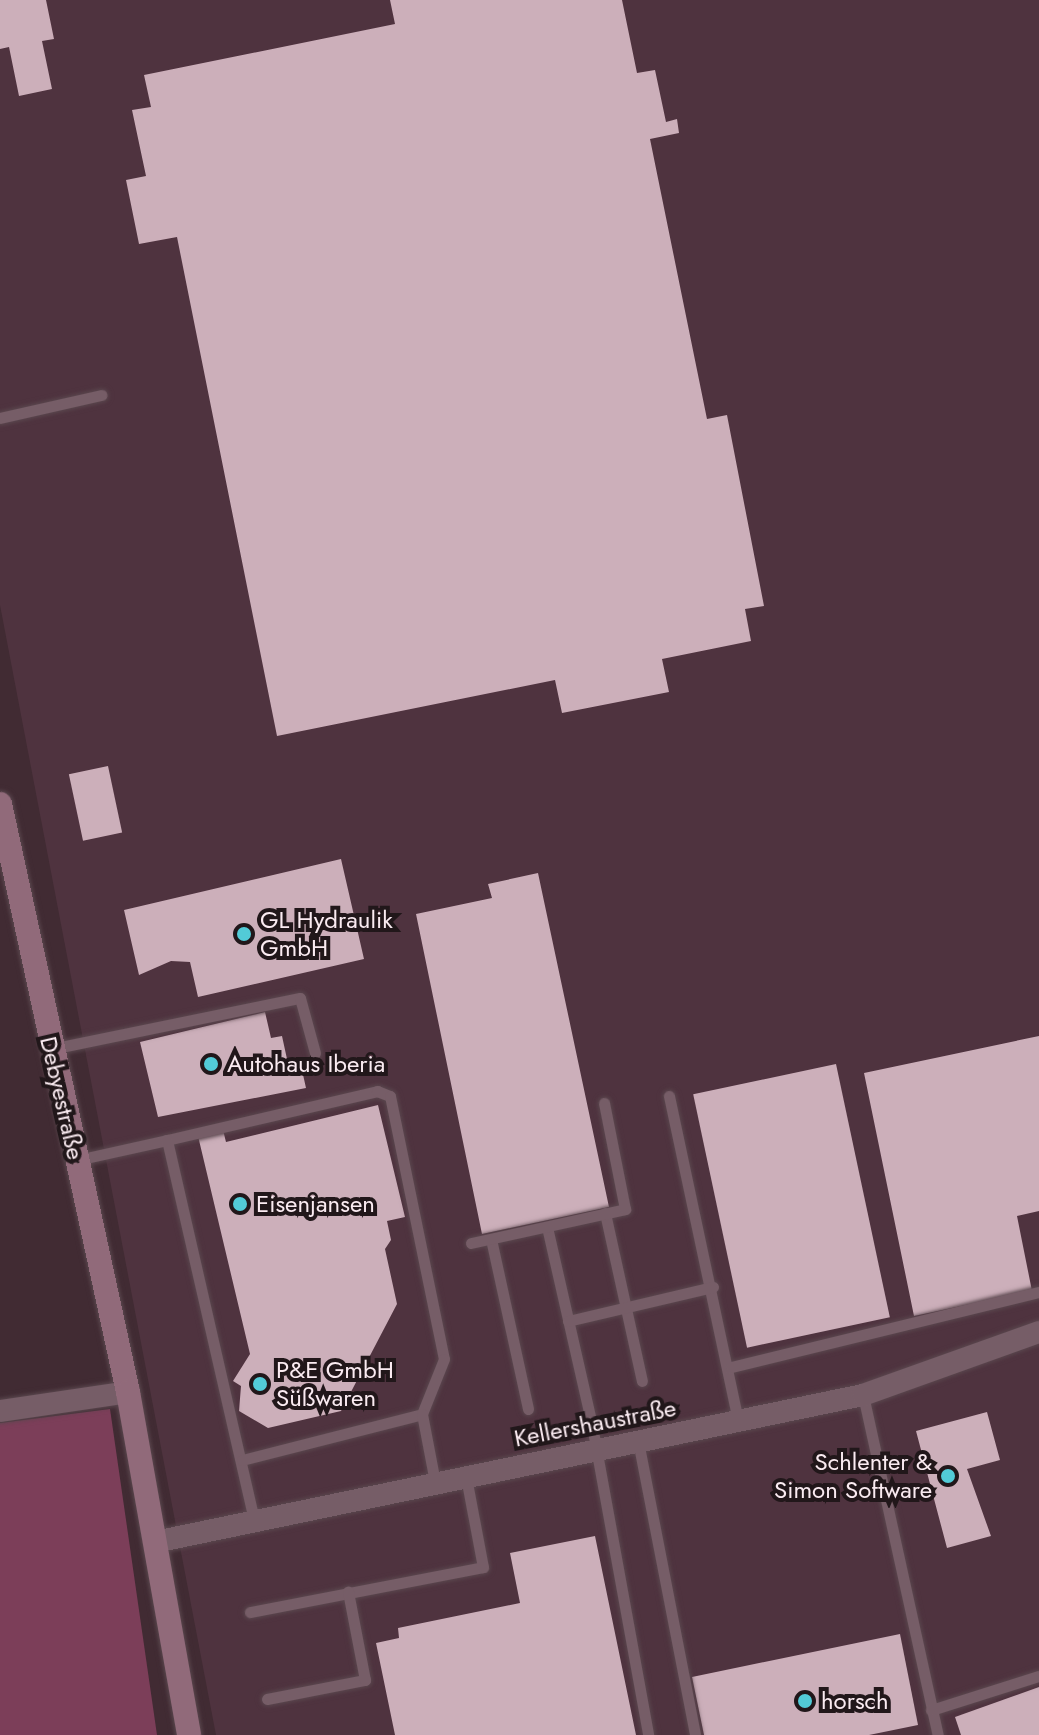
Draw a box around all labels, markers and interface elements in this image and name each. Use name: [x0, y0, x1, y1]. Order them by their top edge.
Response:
place label: GL Hydraulik GmbH: [260, 906, 393, 962]
marker: GL Hydraulik GmbH: [235, 925, 253, 943]
street label: Debyestraße: [34, 1034, 90, 1162]
place label: Autohaus Iberia: [227, 1050, 385, 1078]
marker: Autohaus Iberia: [202, 1055, 220, 1073]
place label: Eisenjansen: [256, 1190, 375, 1218]
marker: Eisenjansen: [231, 1195, 249, 1213]
place label: P&E GmbH Süßwaren: [276, 1356, 394, 1412]
marker: P&E GmbH Süßwaren: [251, 1375, 269, 1393]
street label: Kellershaustraße: [512, 1393, 678, 1453]
place label: Schlenter & Simon Software: [774, 1448, 932, 1504]
marker: Schlenter & Simon Software: [939, 1467, 957, 1485]
place label: horsch: [821, 1687, 889, 1715]
marker: horsch: [796, 1692, 814, 1710]

